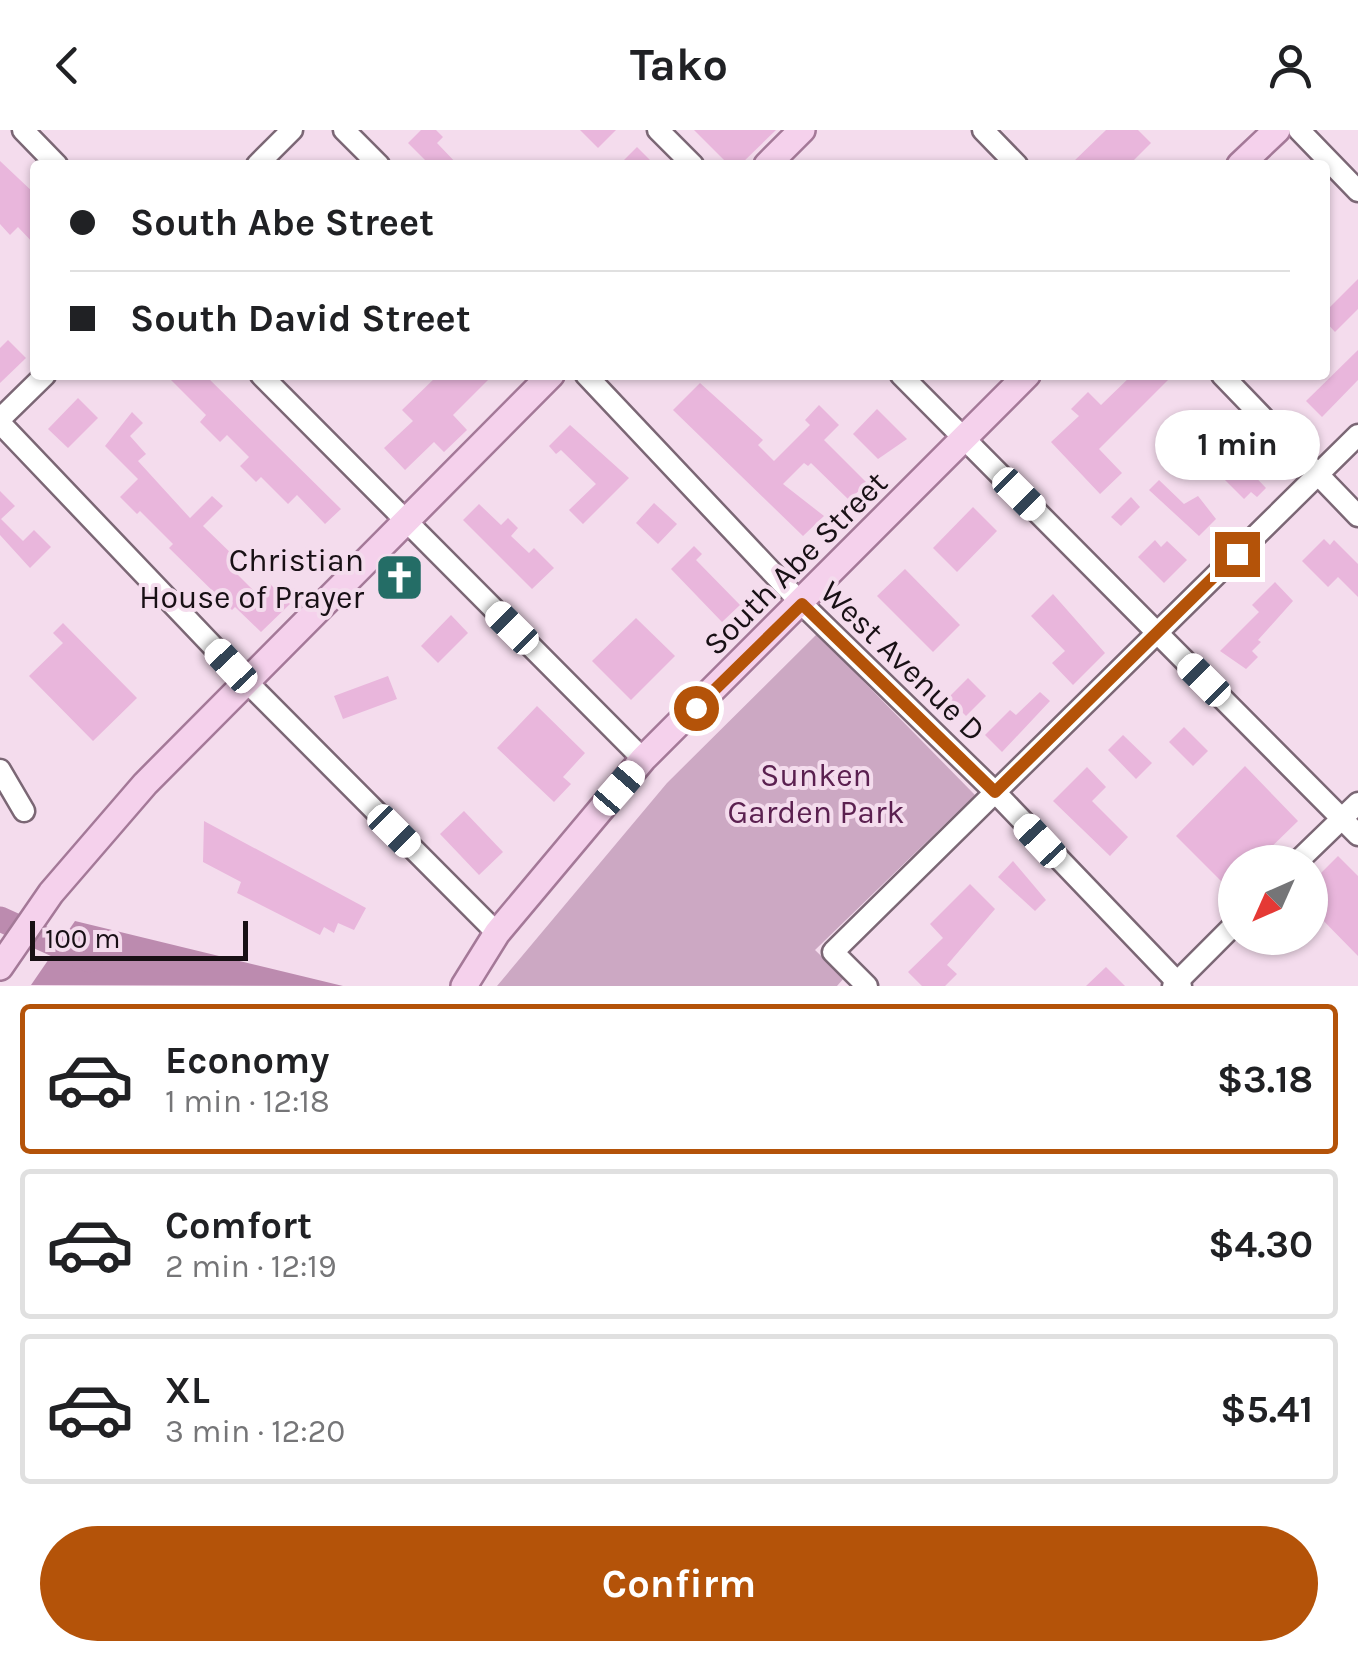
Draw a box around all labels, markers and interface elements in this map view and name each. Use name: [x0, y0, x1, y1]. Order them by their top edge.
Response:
icon: back: [40, 38, 95, 93]
icon: person: [1263, 38, 1318, 93]
text: Tako: [630, 39, 728, 91]
text: South Abe Street: [130, 200, 434, 245]
text: South David Street: [130, 296, 471, 341]
callout: 1 min: [1154, 409, 1320, 479]
text: 1 min: [1197, 426, 1278, 463]
car: [987, 462, 1051, 526]
street label: South Abe Street: [696, 464, 895, 663]
route end: [1215, 532, 1260, 577]
place label: Christian House of Prayer: [139, 542, 364, 616]
church icon: Christian House of Prayer: [373, 552, 425, 604]
street label: West Avenue D: [813, 574, 993, 749]
car: [480, 596, 544, 660]
car: [200, 634, 262, 698]
car: [1172, 648, 1236, 712]
route start: [674, 686, 719, 731]
car: [588, 756, 650, 820]
park label: Sunken Garden Park: [727, 757, 905, 831]
car: [362, 799, 426, 863]
car: [1009, 809, 1071, 873]
north arrow: [1218, 845, 1328, 955]
map controls: [1218, 845, 1328, 955]
scale bar: [30, 916, 248, 960]
text: 100 m: [45, 922, 120, 955]
icon: car: [45, 1034, 135, 1124]
text: Economy: [165, 1038, 329, 1083]
text: $3.18: [1217, 1057, 1313, 1102]
text: 1 min · 12:18: [165, 1083, 330, 1120]
icon: car: [45, 1199, 135, 1289]
text: Comfort: [165, 1203, 312, 1248]
text: $4.30: [1208, 1222, 1313, 1267]
text: 2 min · 12:19: [165, 1248, 336, 1285]
icon: car: [45, 1364, 135, 1454]
text: XL: [165, 1368, 210, 1413]
text: $5.41: [1220, 1387, 1313, 1432]
text: 3 min · 12:20: [165, 1413, 345, 1450]
button: Confirm: [40, 1526, 1318, 1641]

